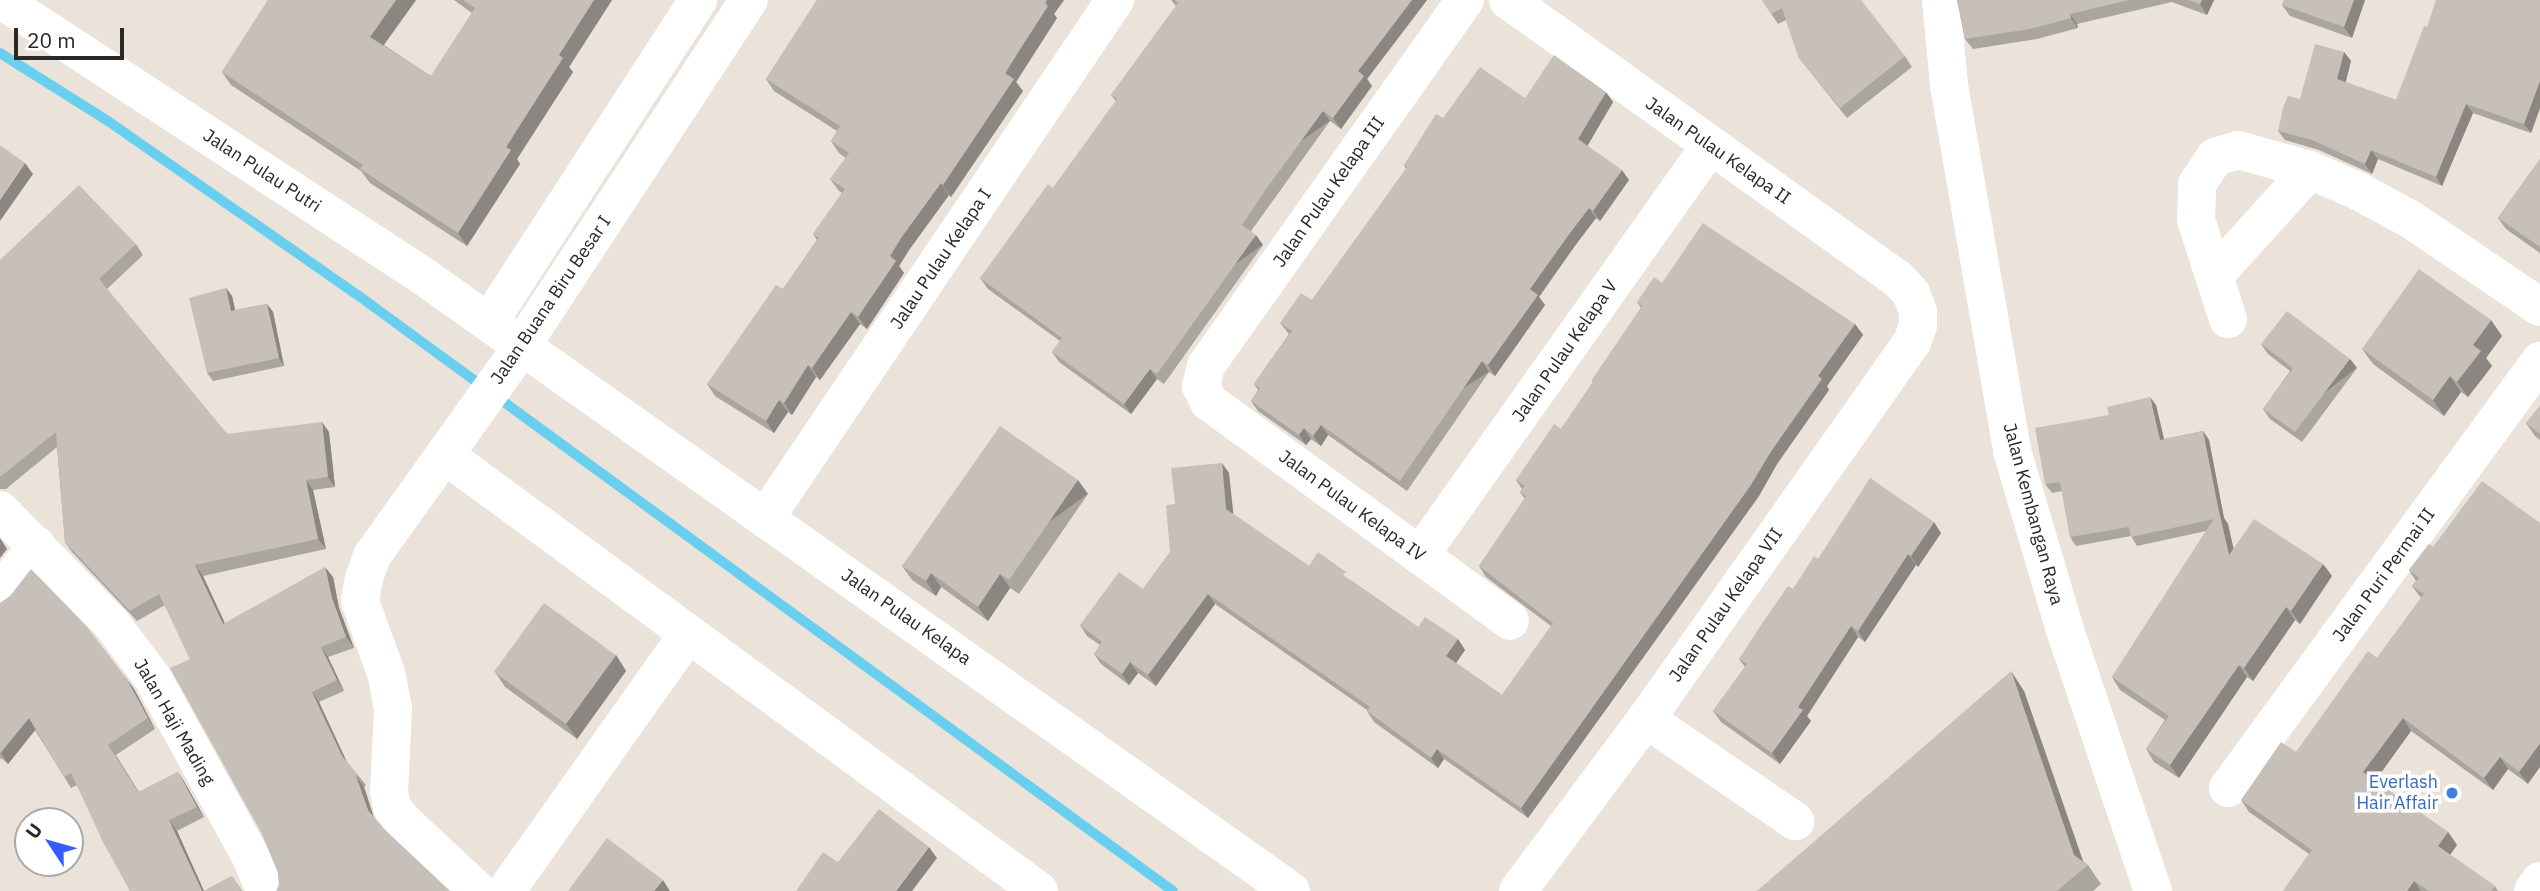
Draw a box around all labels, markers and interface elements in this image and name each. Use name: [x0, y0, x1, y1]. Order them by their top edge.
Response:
scale bar: [18, 14, 128, 58]
text: 20 m: [27, 26, 76, 54]
street label: Jalan Pulau Kelapa II: [1641, 93, 1795, 209]
street label: Jalan Pulau Kelapa III: [1269, 112, 1389, 272]
street label: Jalan Pulau Putri: [199, 125, 325, 217]
street label: Jalau Pulau Kelapa I: [886, 185, 996, 333]
street label: Jalan Buana Biru Besar I: [486, 212, 616, 388]
street label: Jalan Pulau Kelapa V: [1508, 276, 1622, 426]
street label: Jalan Kembangan Raya: [1998, 421, 2068, 607]
street label: Jalan Pulau Kelapa IV: [1275, 446, 1429, 566]
street label: Jalan Puri Permai II: [2328, 504, 2440, 646]
street label: Jalan Pulau Kelapa VII: [1665, 524, 1787, 686]
street label: Jalan Pulau Kelapa: [837, 564, 975, 670]
street label: Jalan Haji Mading: [129, 655, 219, 789]
place label: Everlash Hair Affair: [2356, 772, 2438, 814]
marker: Everlash Hair Affair: [2444, 785, 2460, 801]
north arrow: [14, 807, 84, 877]
text: U: [20, 818, 47, 843]

